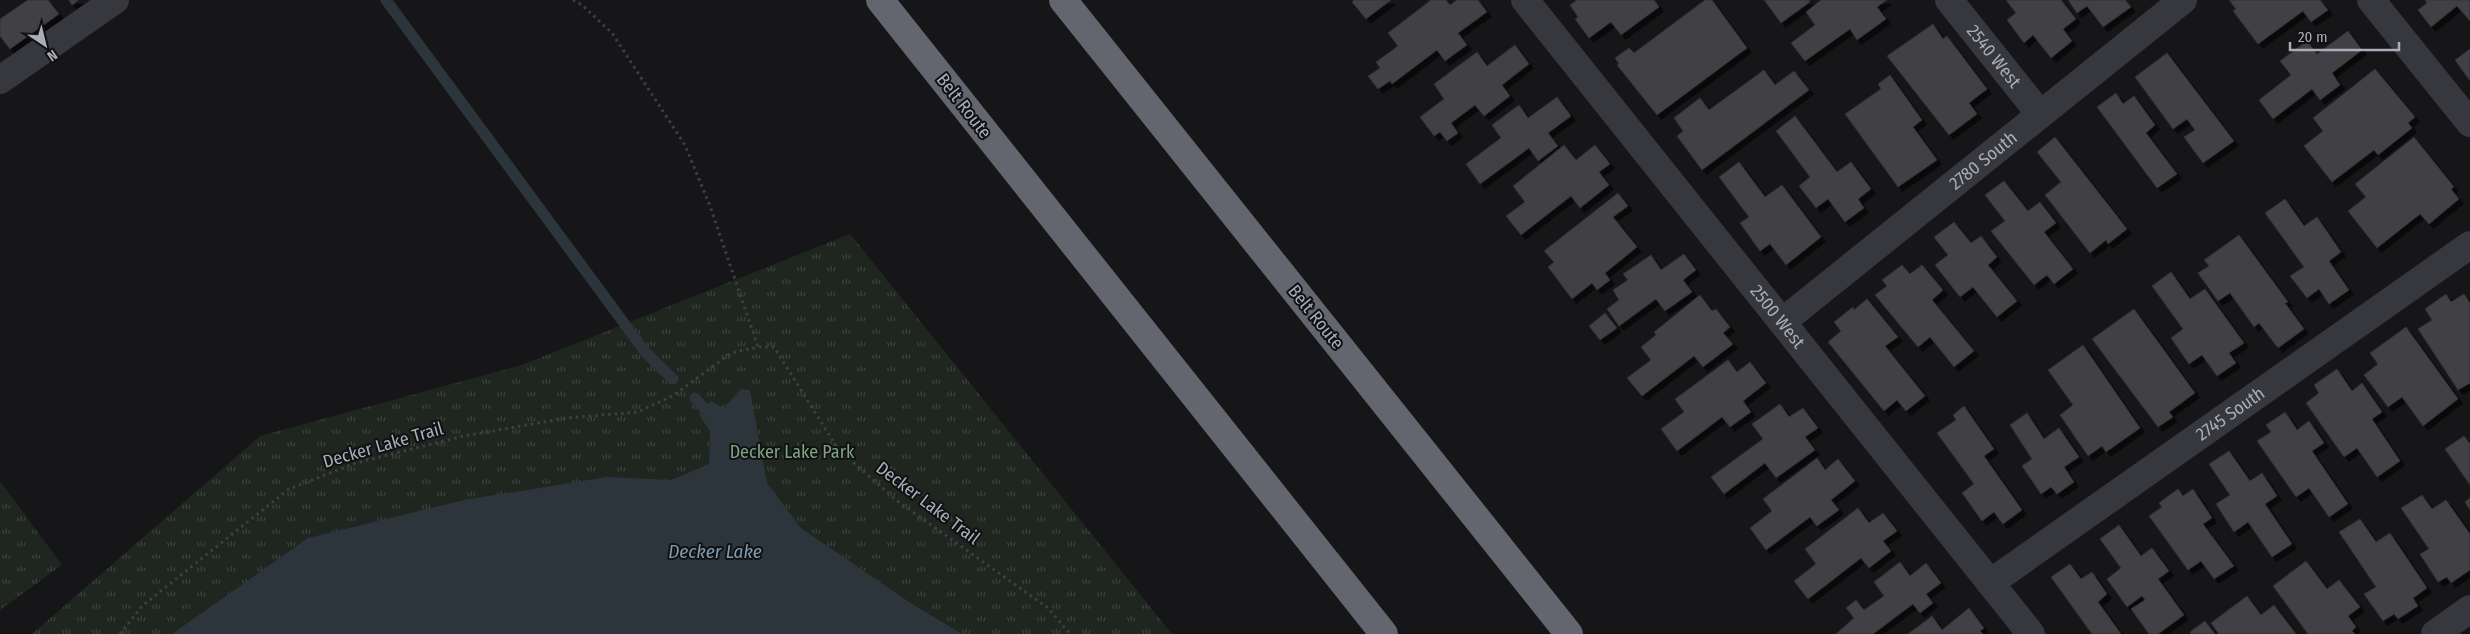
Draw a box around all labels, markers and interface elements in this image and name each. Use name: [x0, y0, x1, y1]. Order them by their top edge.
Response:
north arrow: [20, 20, 70, 70]
street label: 2540 West: [1962, 20, 2026, 92]
scale bar: [2290, 20, 2399, 52]
text: 20 m: [2298, 28, 2328, 46]
text: N: [44, 46, 60, 65]
street label: Belt Route: [932, 69, 996, 143]
street label: 2780 South: [1945, 127, 2021, 194]
street label: Belt Route: [1283, 280, 1349, 354]
street label: 2500 West: [1746, 280, 1810, 353]
street label: 2745 South: [2192, 382, 2269, 445]
street label: Decker Lake Trail: [320, 417, 446, 473]
park label: Decker Lake Park: [730, 441, 855, 463]
street label: Decker Lake Trail: [872, 457, 984, 549]
water label: Decker Lake: [668, 540, 762, 563]

